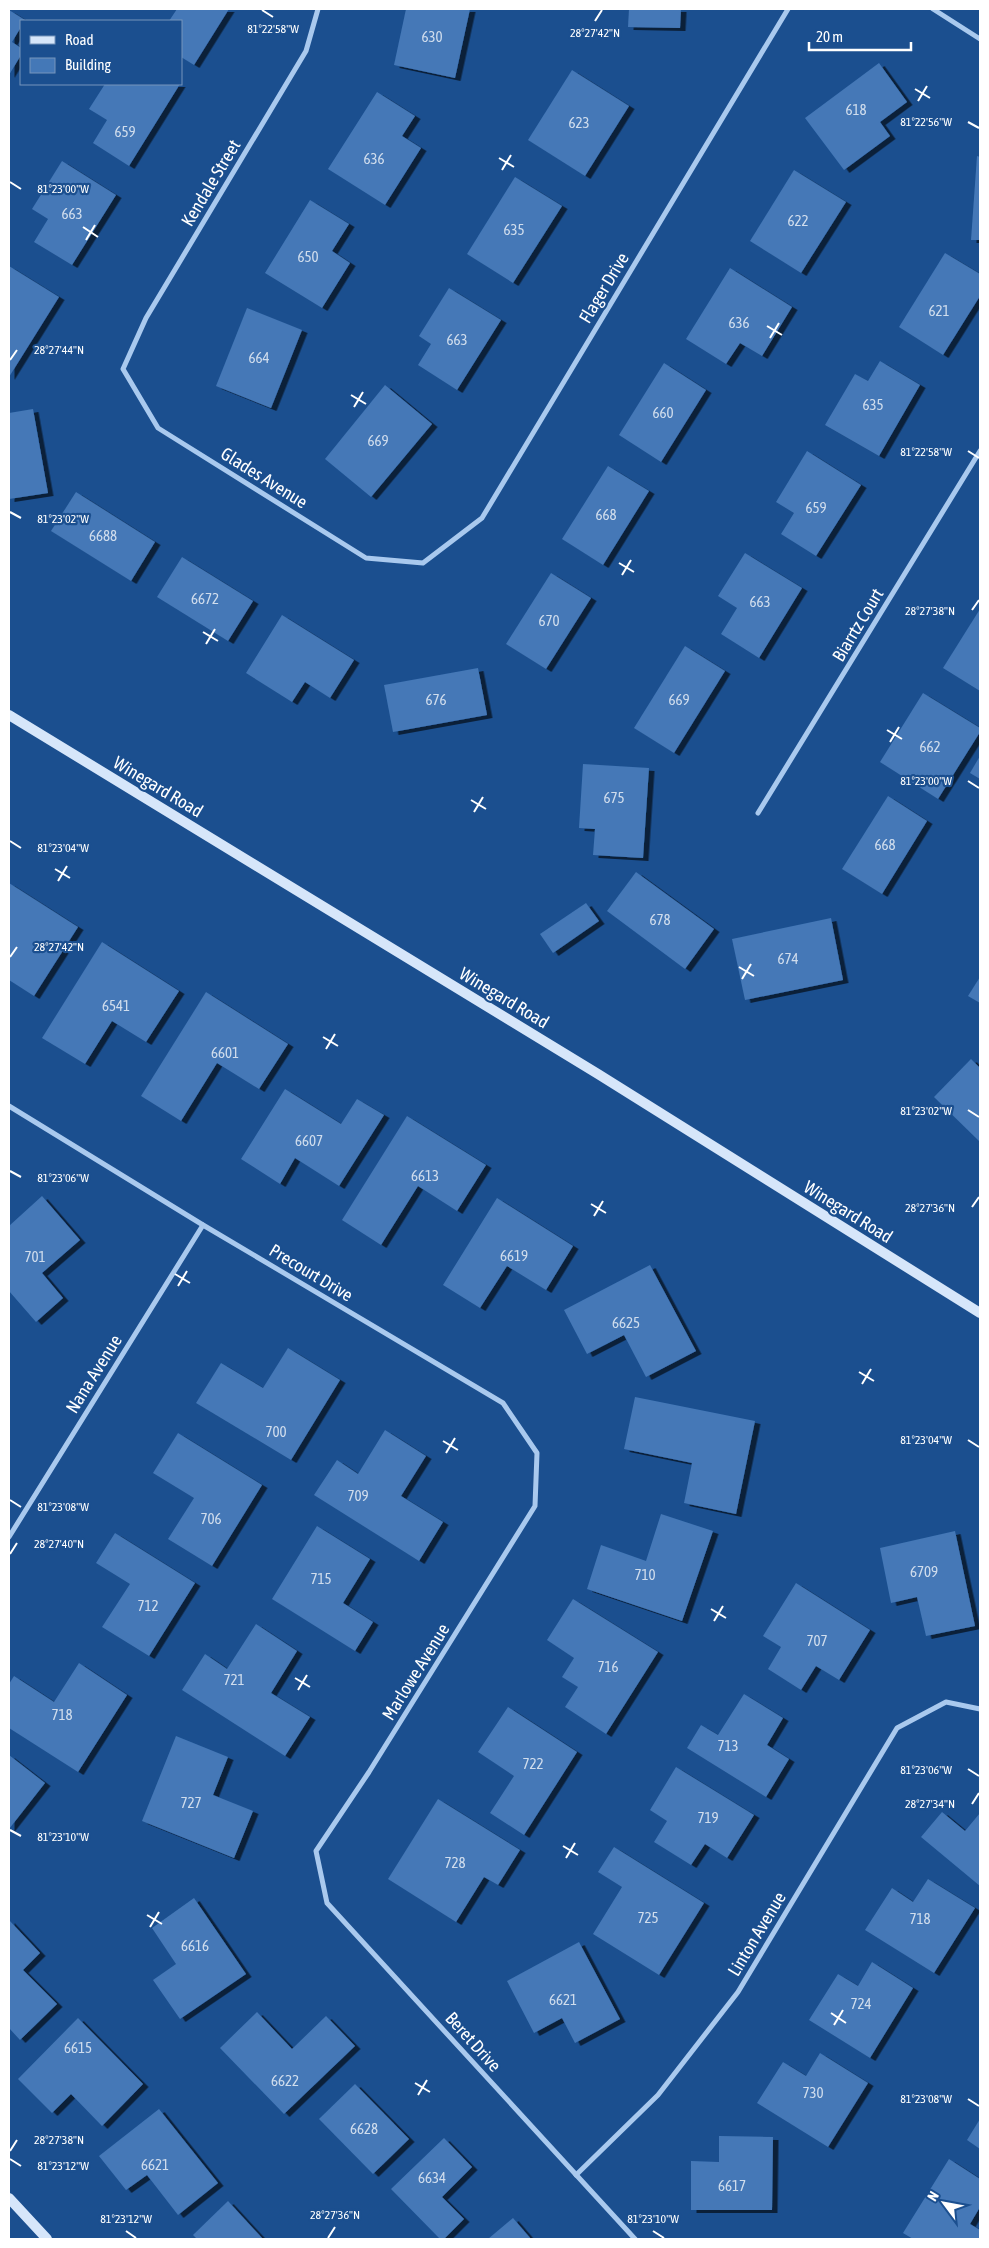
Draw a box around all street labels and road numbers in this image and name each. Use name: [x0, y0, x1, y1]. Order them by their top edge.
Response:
street label: Kendale Street: [177, 136, 245, 230]
street label: Flager Drive: [574, 249, 633, 327]
street label: Glades Avenue: [217, 443, 311, 512]
street label: Biarrtz Court: [828, 585, 887, 665]
street label: Winegard Road: [110, 752, 207, 821]
street label: Winegard Road: [456, 963, 553, 1032]
street label: Winegard Road: [800, 1176, 896, 1247]
street label: Precourt Drive: [266, 1239, 357, 1306]
street label: Nana Avenue: [61, 1331, 126, 1417]
street label: Marlowe Avenue: [378, 1620, 454, 1724]
street label: Linton Avenue: [723, 1888, 790, 1980]
street label: Beret Drive: [441, 2008, 506, 2076]

